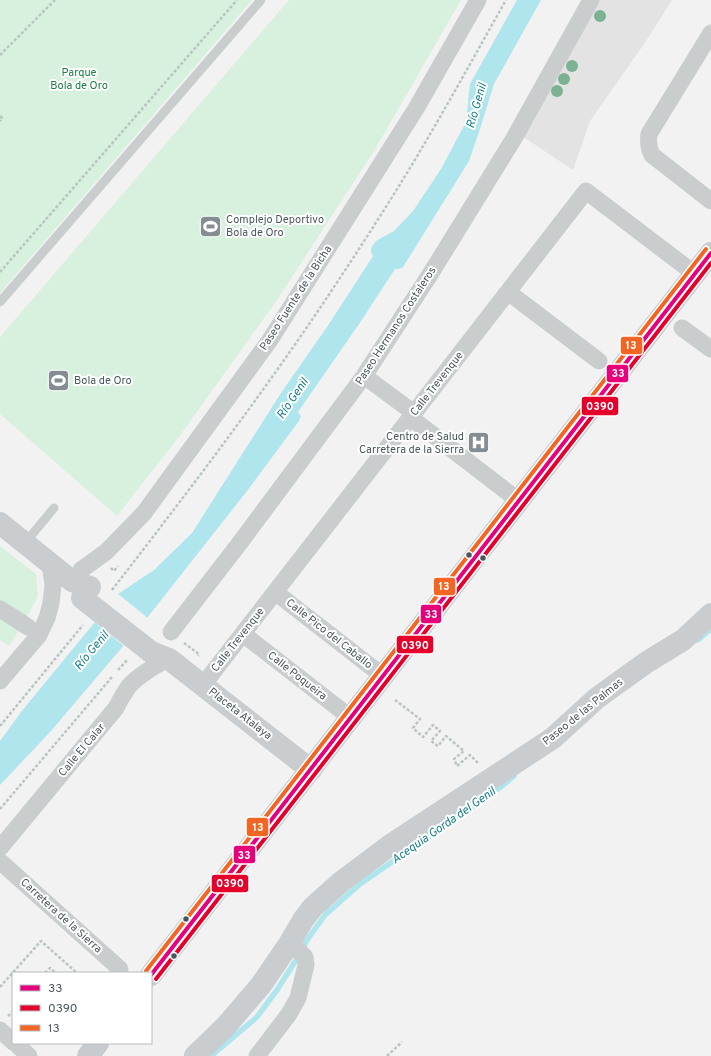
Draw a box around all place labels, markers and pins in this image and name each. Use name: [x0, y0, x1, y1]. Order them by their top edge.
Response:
sports icon: Complejo Deportivo Bola de Oro: [197, 213, 223, 239]
place label: Complejo Deportivo Bola de Oro: [226, 213, 324, 240]
sports icon: Bola de Oro: [45, 368, 71, 394]
place label: Bola de Oro: [74, 374, 132, 388]
place label: Centro de Salud Carretera de la Sierra: [359, 430, 464, 457]
hospital icon: Centro de Salud Carretera de la Sierra: [466, 430, 492, 456]
unlabelled marker: [464, 550, 474, 560]
unlabelled marker: [478, 553, 488, 563]
unlabelled marker: [181, 914, 191, 924]
unlabelled marker: [169, 951, 179, 961]

